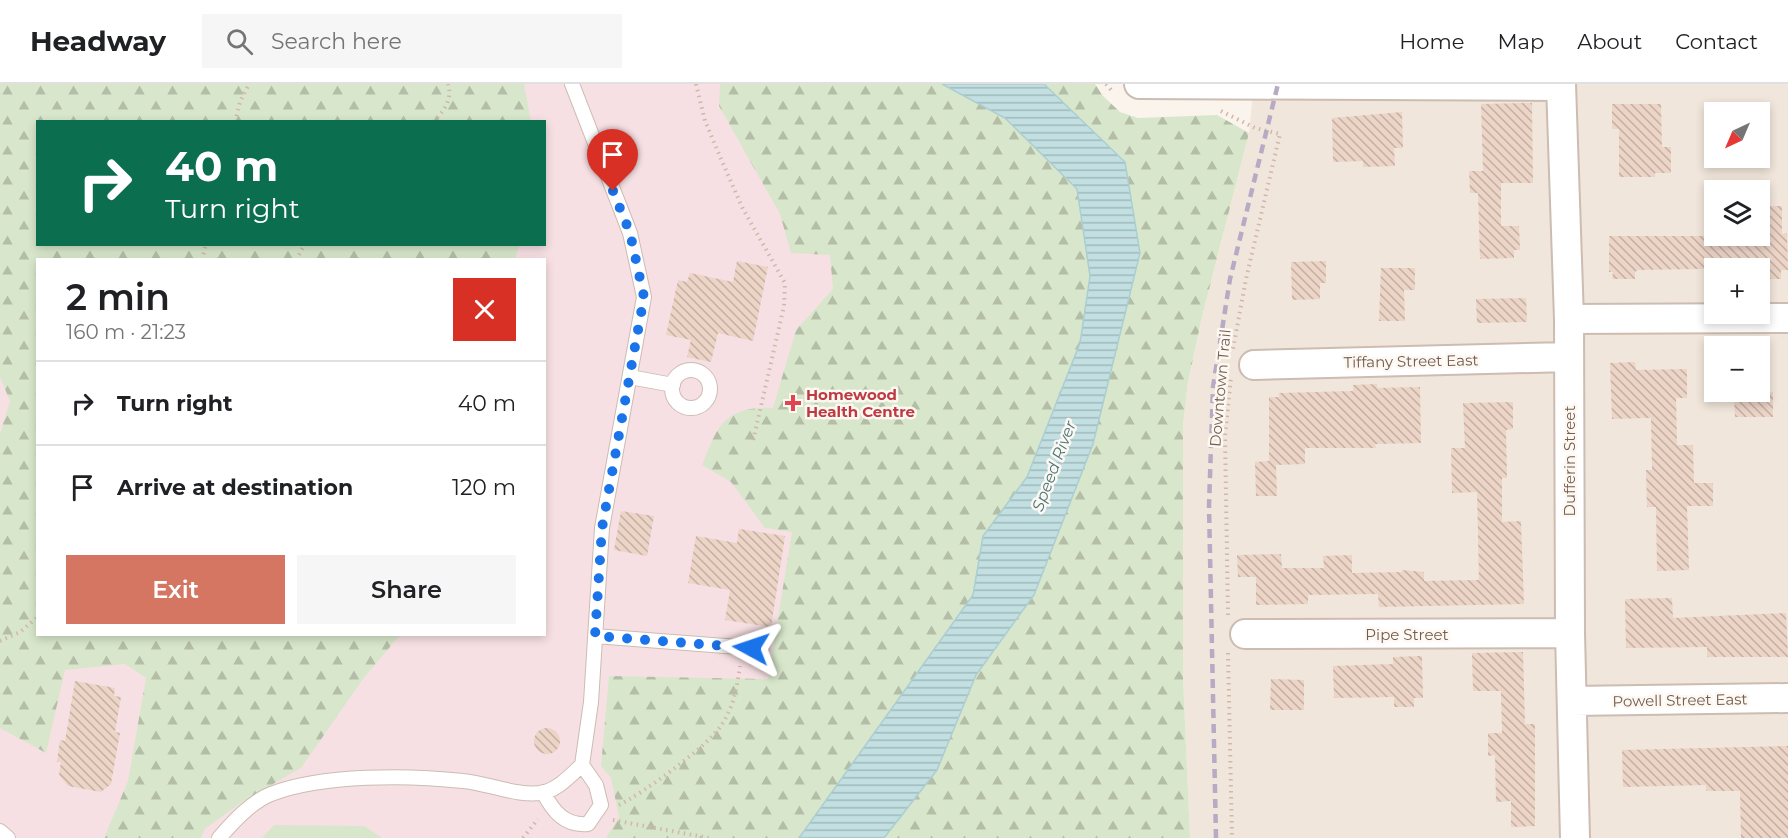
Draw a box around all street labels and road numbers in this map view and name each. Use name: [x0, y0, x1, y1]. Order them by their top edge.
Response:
street label: Downtown Trail: [1205, 328, 1235, 448]
street label: Tiffany Street East: [1343, 350, 1479, 372]
street label: Dufferin Street: [1560, 406, 1579, 516]
street label: Pipe Street: [1365, 625, 1449, 644]
street label: Powell Street East: [1612, 689, 1748, 711]

